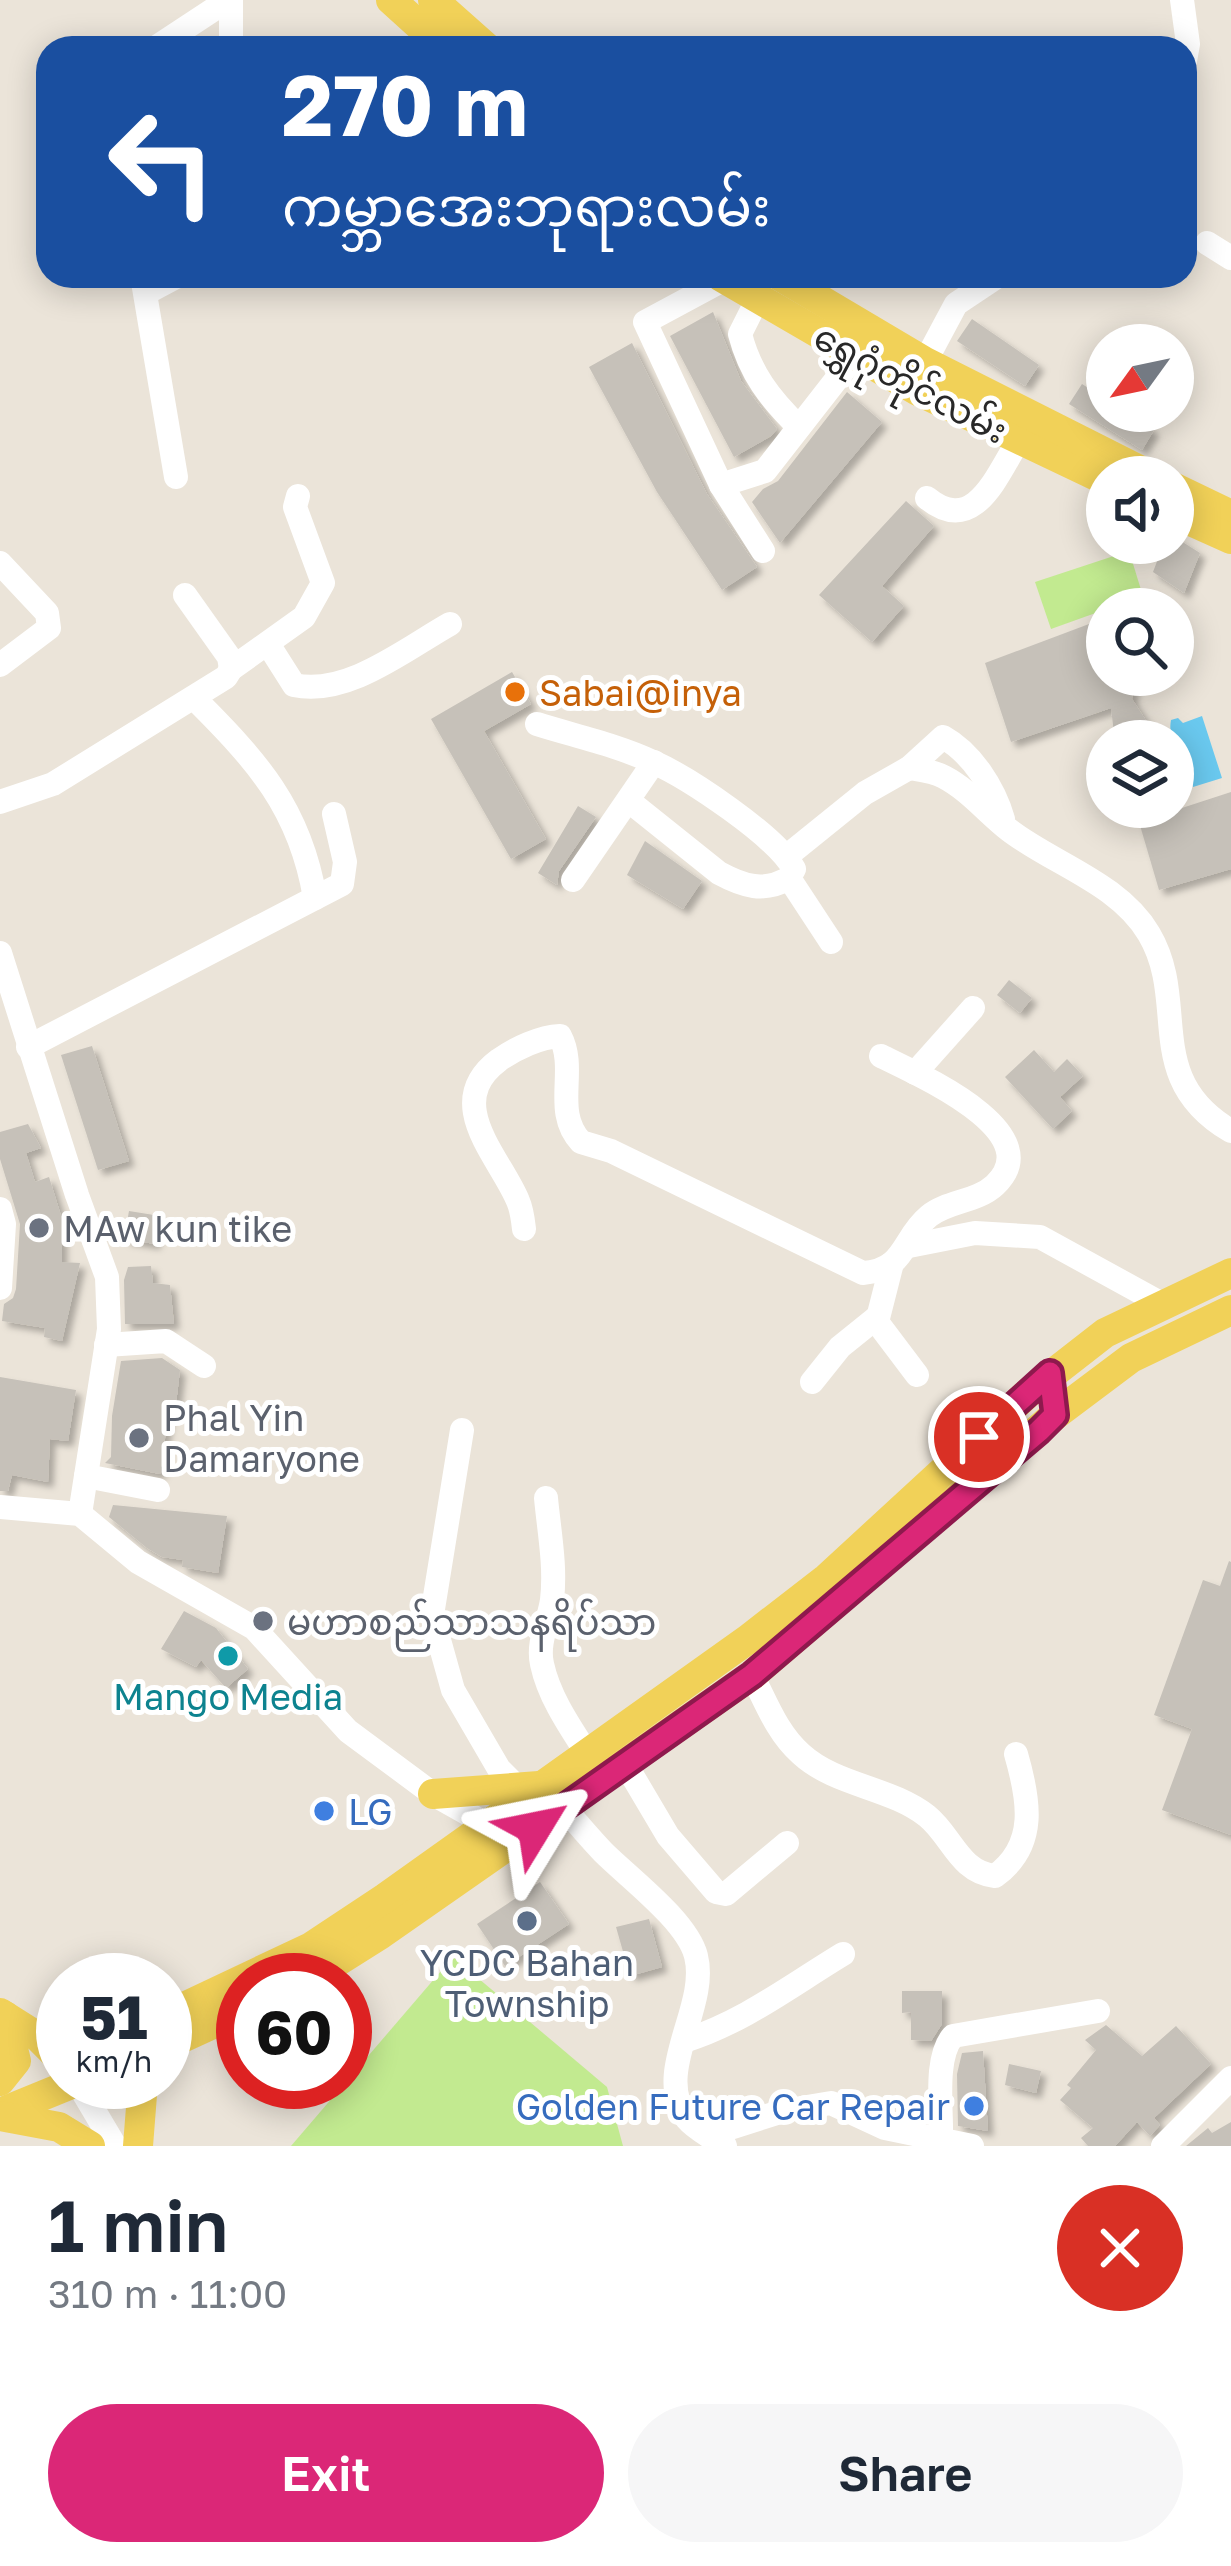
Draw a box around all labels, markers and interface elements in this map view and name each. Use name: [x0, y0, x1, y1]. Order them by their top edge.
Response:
text: 270 m: [282, 54, 528, 154]
icon: left: [84, 84, 240, 240]
text: ကမ္ဘာအေးဘုရားလမ်း: [282, 173, 771, 238]
street label: ရွှေဂုံတိုင်လမ်း: [803, 312, 1016, 460]
north arrow: [1086, 324, 1194, 432]
map controls: [1086, 324, 1194, 828]
button: sound: [1086, 456, 1194, 564]
button: search: [1086, 588, 1194, 696]
place label: Sabai@inya: [539, 671, 742, 714]
marker: Sabai@inya: [502, 679, 528, 705]
button: layers: [1086, 720, 1194, 828]
place label: MAw kun tike: [63, 1207, 292, 1250]
marker: MAw kun tike: [26, 1215, 52, 1241]
pin: [928, 1386, 1030, 1488]
place label: Phal Yin Damaryone: [163, 1396, 360, 1480]
icon: arrive: [946, 1404, 1012, 1470]
marker: Phal Yin Damaryone: [126, 1425, 152, 1451]
place label: မဟာစည်သာသနရိပ်သာ: [287, 1598, 657, 1652]
marker: မဟာစည်သာသနရိပ်သာ: [250, 1608, 276, 1634]
marker: Mango Media: [215, 1643, 241, 1669]
place label: Mango Media: [113, 1675, 343, 1718]
position arrow: [472, 1765, 598, 1891]
place label: LG: [348, 1790, 392, 1833]
marker: LG: [311, 1798, 337, 1824]
marker: YCDC Bahan Township: [514, 1908, 540, 1934]
place label: YCDC Bahan Township: [420, 1941, 634, 2025]
speed limit sign: 60: [216, 1953, 372, 2109]
text: 51: [80, 1980, 148, 2052]
text: km/h: [76, 2043, 152, 2079]
place label: Golden Future Car Repair: [516, 2085, 950, 2128]
marker: Golden Future Car Repair: [961, 2093, 987, 2119]
text: 1 min: [48, 2181, 228, 2268]
button: close: [1057, 2185, 1183, 2311]
text: 310 m · 11:00: [48, 2270, 287, 2317]
button: Exit: [48, 2404, 604, 2542]
button: Share: [628, 2404, 1183, 2542]

